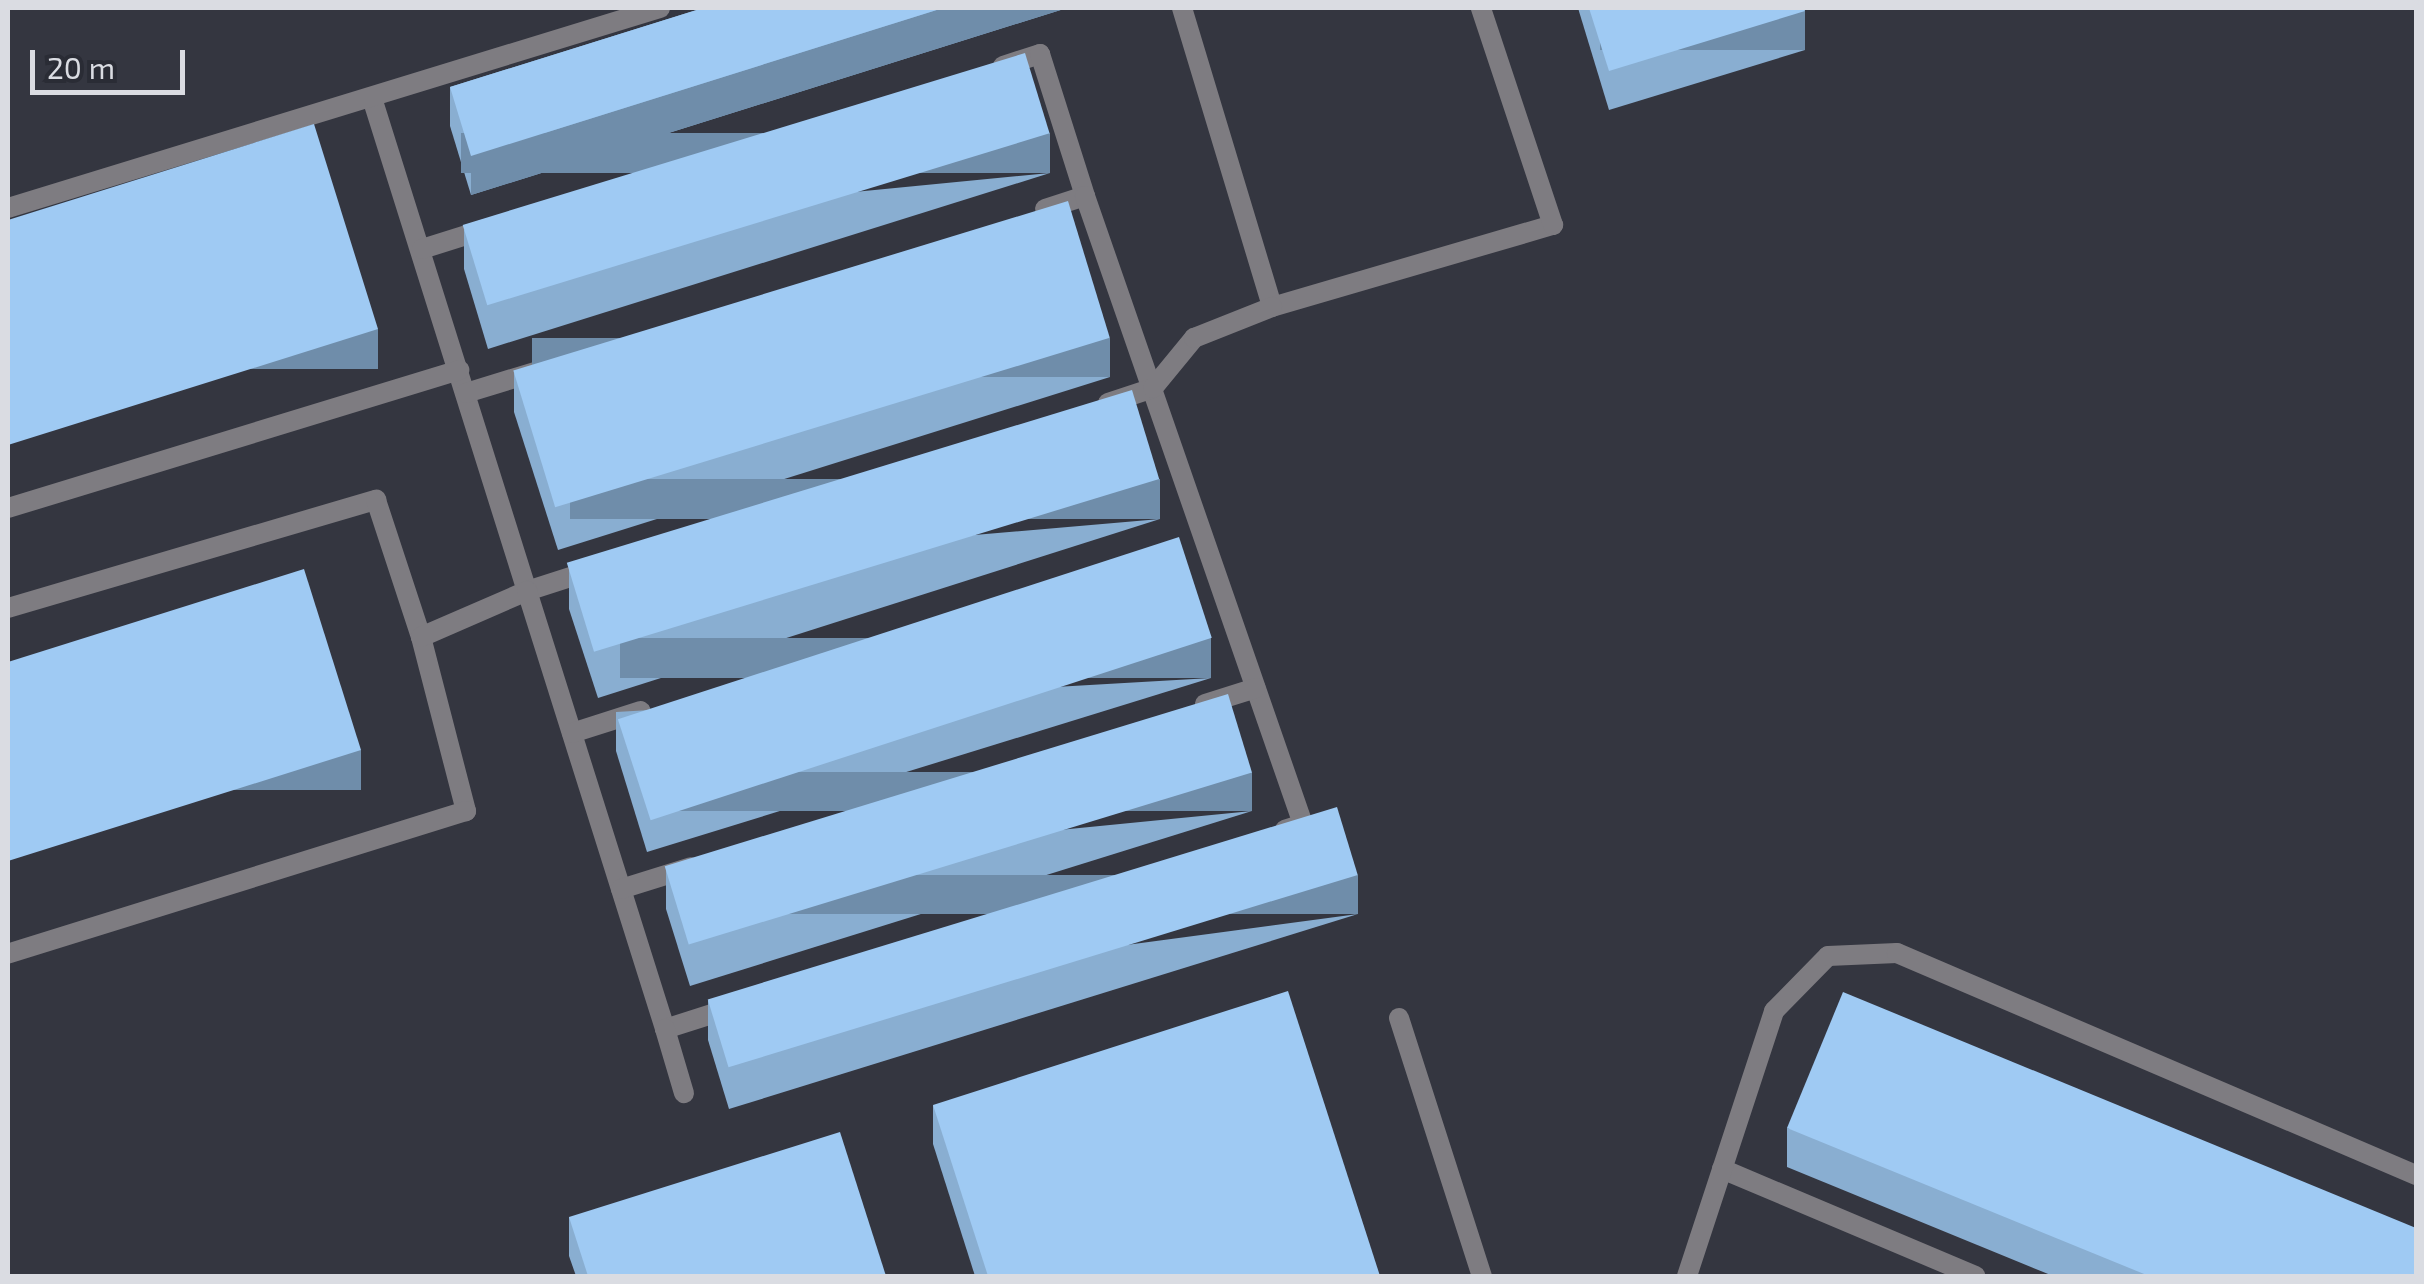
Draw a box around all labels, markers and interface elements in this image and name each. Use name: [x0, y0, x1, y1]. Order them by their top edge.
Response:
scale bar: [35, 30, 190, 92]
text: 20 m: [47, 49, 115, 85]

